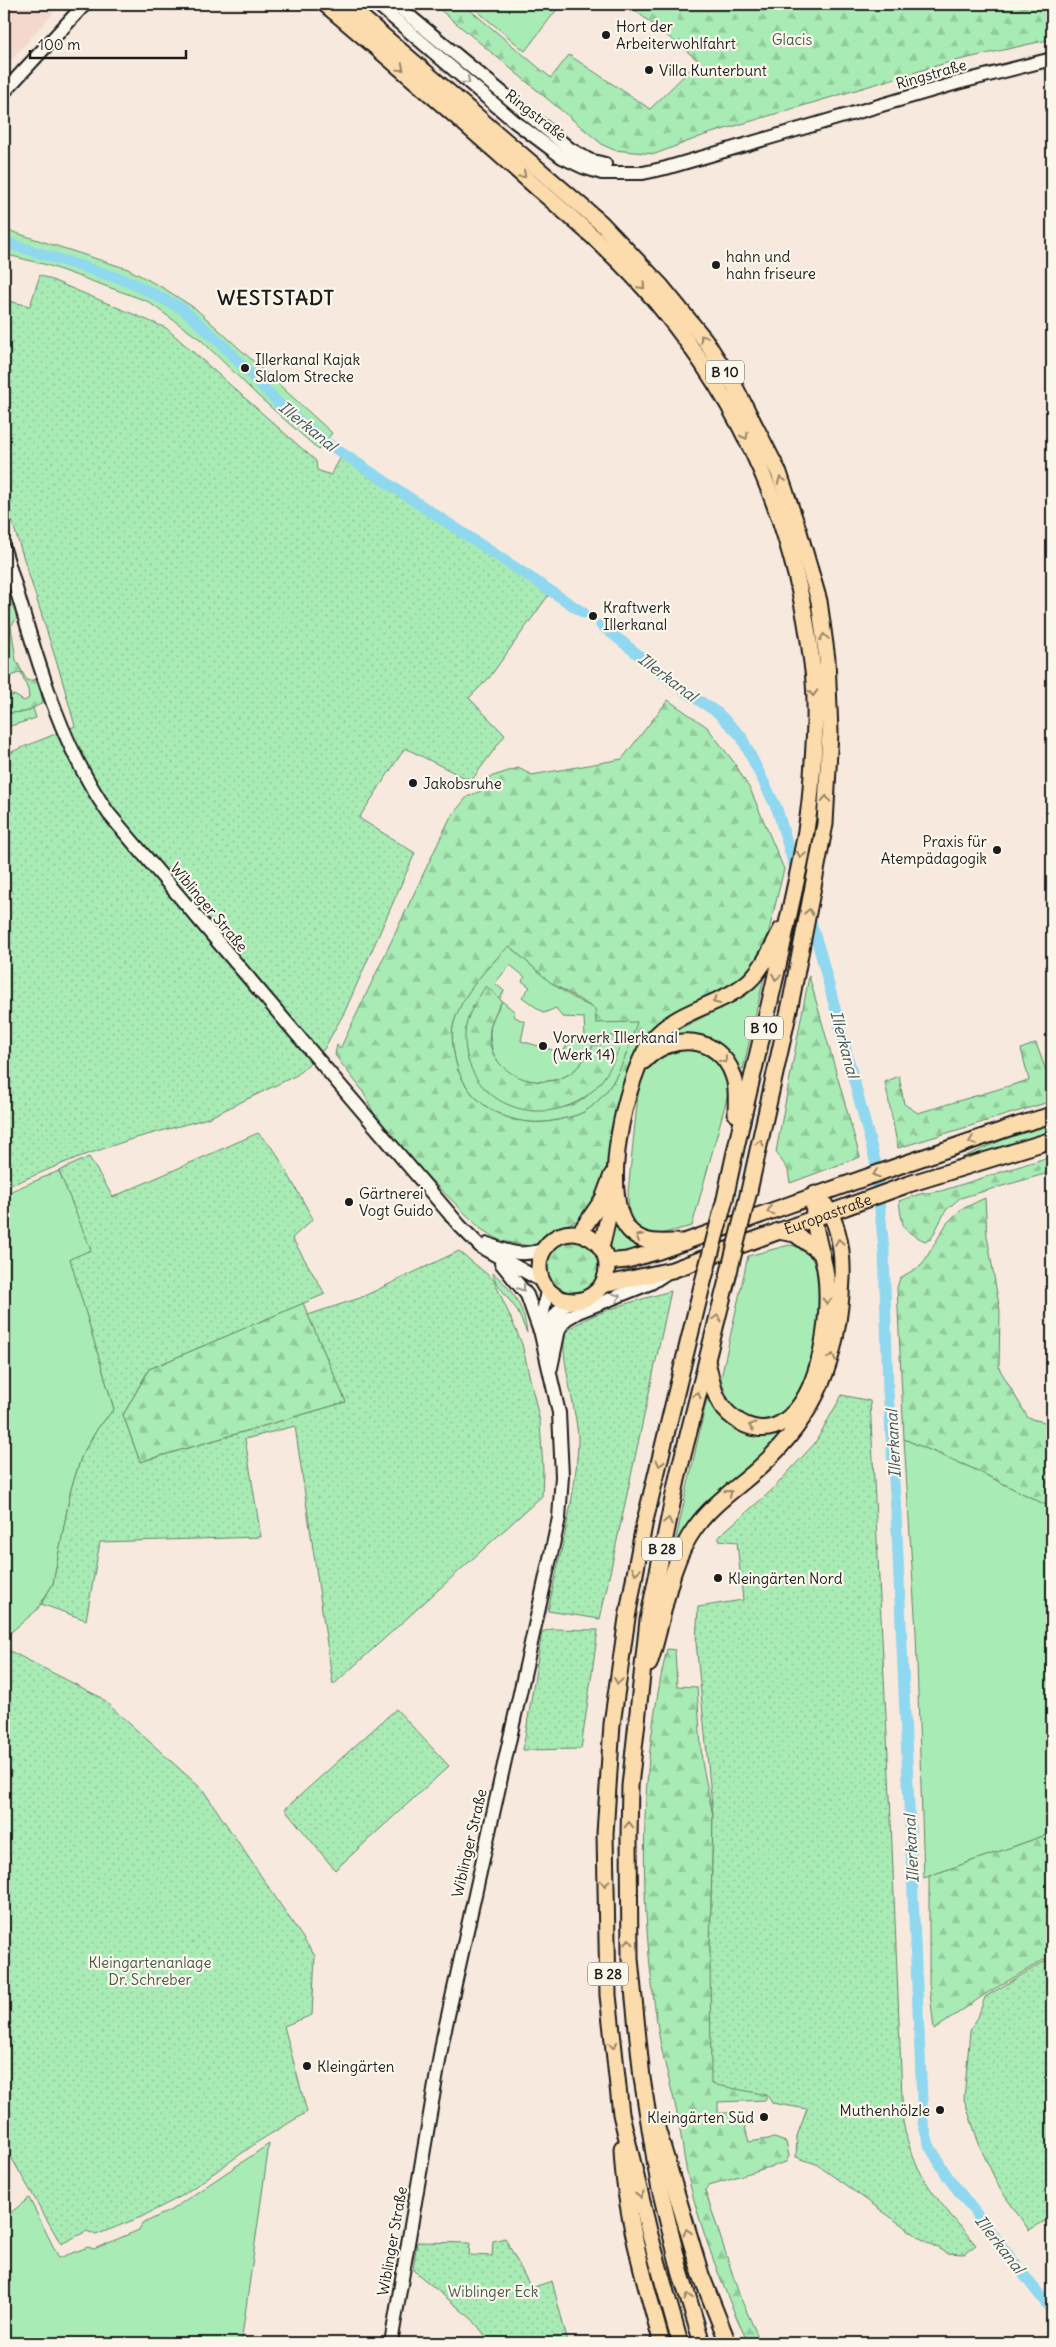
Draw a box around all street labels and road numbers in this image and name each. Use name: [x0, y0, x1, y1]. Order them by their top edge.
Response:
street label: Ringstraße: [893, 55, 969, 93]
street label: Ringstraße: [502, 85, 570, 145]
road number: B 10: [706, 361, 744, 384]
street label: Wiblinger Straße: [166, 858, 252, 956]
road number: B 10: [745, 1016, 783, 1040]
street label: Europastraße: [781, 1189, 874, 1238]
road number: B 28: [642, 1538, 682, 1560]
street label: Wiblinger Straße: [447, 1787, 491, 1899]
road number: B 28: [588, 1962, 628, 1986]
street label: Wiblinger Straße: [373, 2185, 411, 2297]

